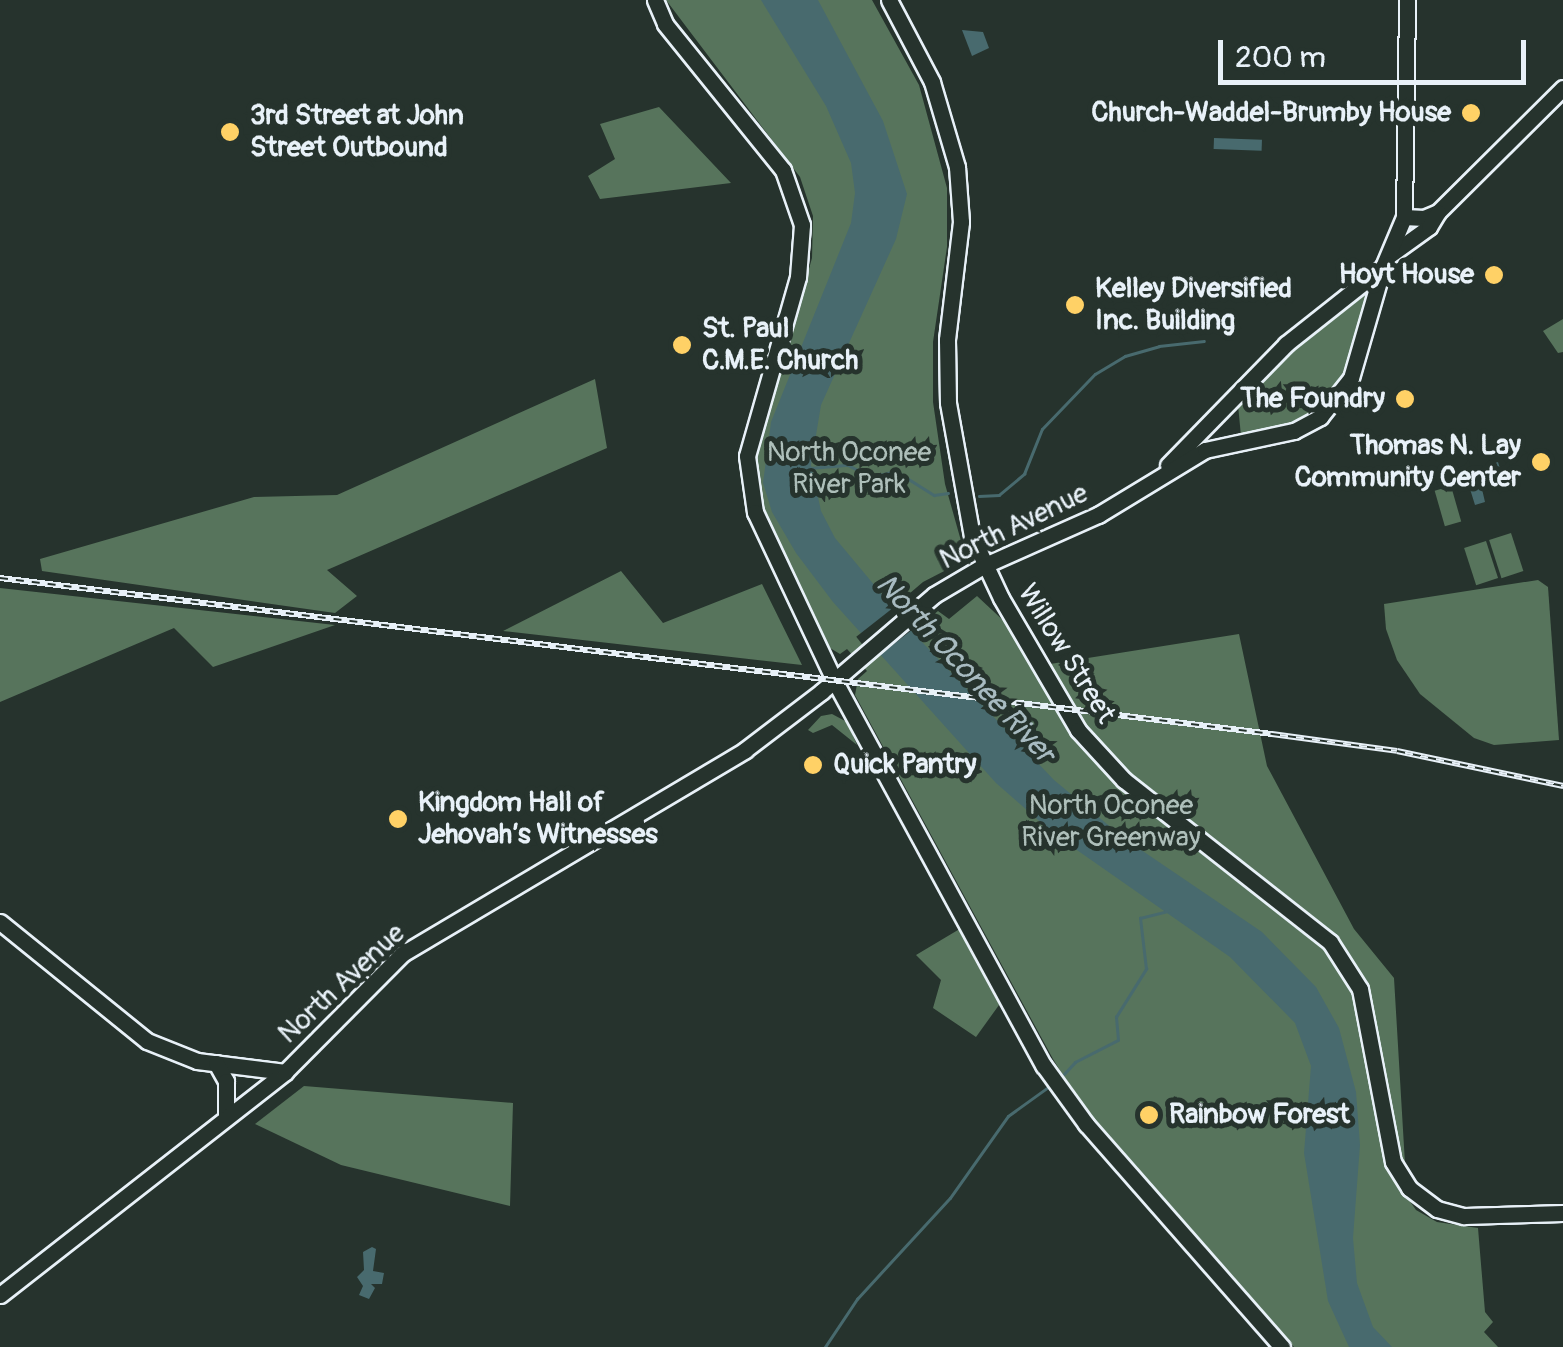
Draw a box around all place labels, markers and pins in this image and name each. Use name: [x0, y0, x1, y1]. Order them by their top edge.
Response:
place label: Church-Waddel-Brumby House: [1091, 96, 1451, 130]
place label: 3rd Street at John Street Outbound: [250, 99, 464, 165]
marker: Church-Waddel-Brumby House: [1460, 102, 1482, 124]
marker: 3rd Street at John Street Outbound: [219, 121, 241, 143]
place label: Hoyt House: [1339, 258, 1474, 292]
marker: Hoyt House: [1483, 264, 1505, 286]
place label: Kelley Diversified Inc. Building: [1095, 272, 1292, 338]
marker: Kelley Diversified Inc. Building: [1064, 294, 1086, 316]
place label: St. Paul C.M.E. Church: [702, 312, 858, 378]
marker: St. Paul C.M.E. Church: [671, 334, 693, 356]
place label: The Foundry: [1240, 382, 1385, 416]
marker: The Foundry: [1394, 388, 1416, 410]
place label: Thomas N. Lay Community Center: [1294, 429, 1521, 495]
marker: Thomas N. Lay Community Center: [1530, 451, 1552, 473]
place label: Quick Pantry: [833, 748, 976, 782]
marker: Quick Pantry: [802, 754, 824, 776]
place label: Kingdom Hall of Jehovah’s Witnesses: [418, 786, 658, 852]
marker: Kingdom Hall of Jehovah’s Witnesses: [387, 808, 409, 830]
place label: Rainbow Forest: [1169, 1098, 1350, 1132]
marker: Rainbow Forest: [1138, 1104, 1160, 1126]

